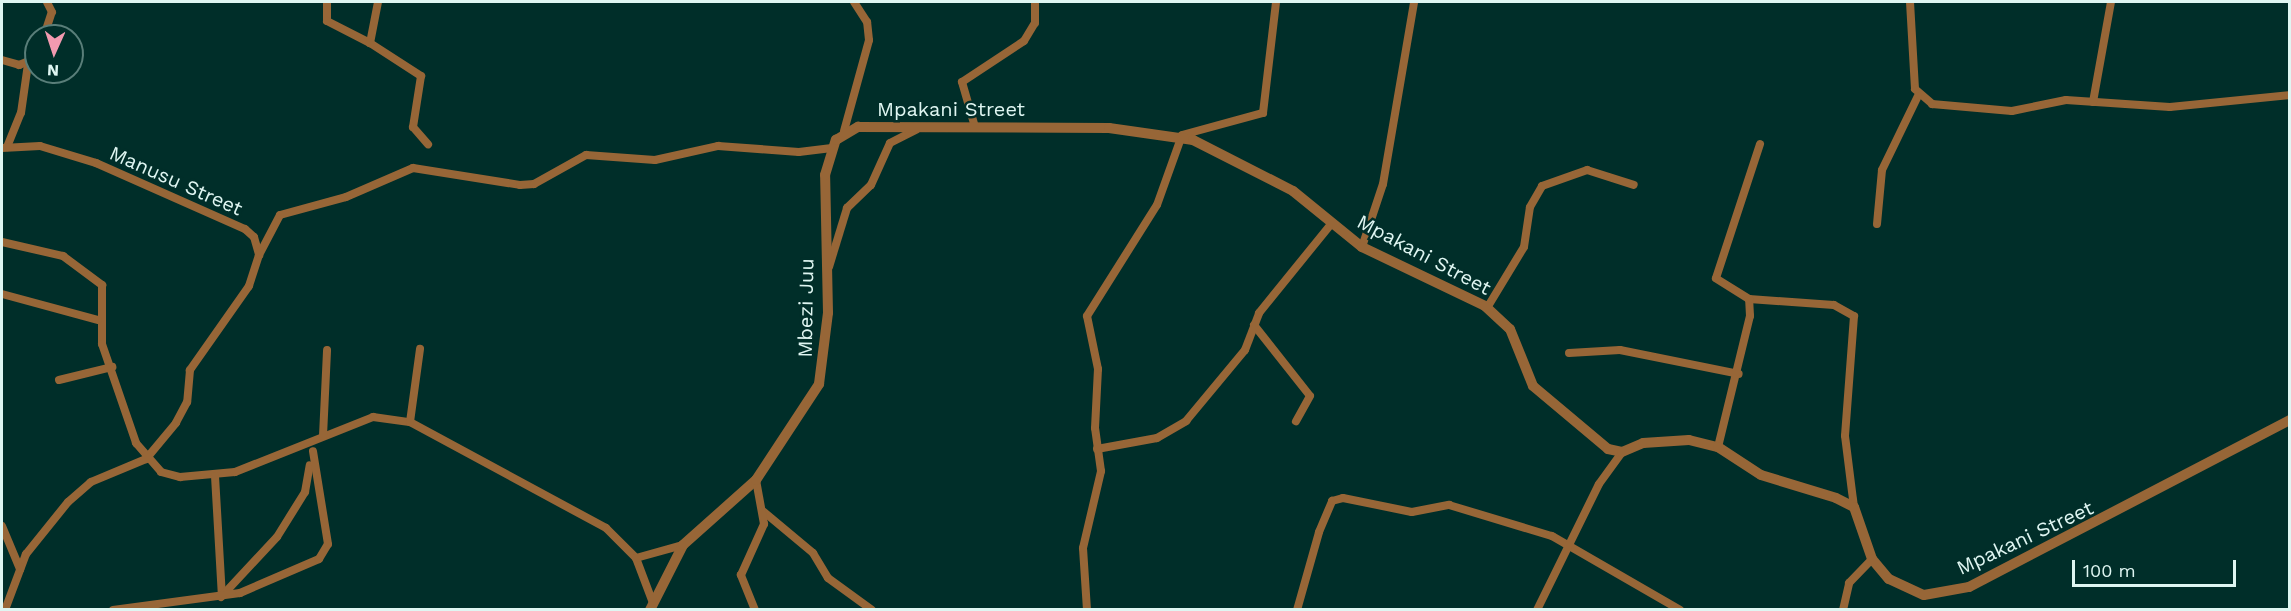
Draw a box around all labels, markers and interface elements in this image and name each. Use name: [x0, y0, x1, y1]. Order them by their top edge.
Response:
north arrow: [24, 24, 84, 84]
text: N: [47, 61, 60, 80]
street label: Mpakani Street: [877, 97, 1025, 121]
street label: Manusu Street: [106, 141, 246, 221]
street label: Mpakani Street: [1353, 210, 1495, 300]
street label: Mbezi Juu: [793, 258, 819, 358]
street label: Mpakani Street: [1953, 496, 2097, 580]
scale bar: [2075, 548, 2238, 586]
text: 100 m: [2083, 560, 2136, 581]

